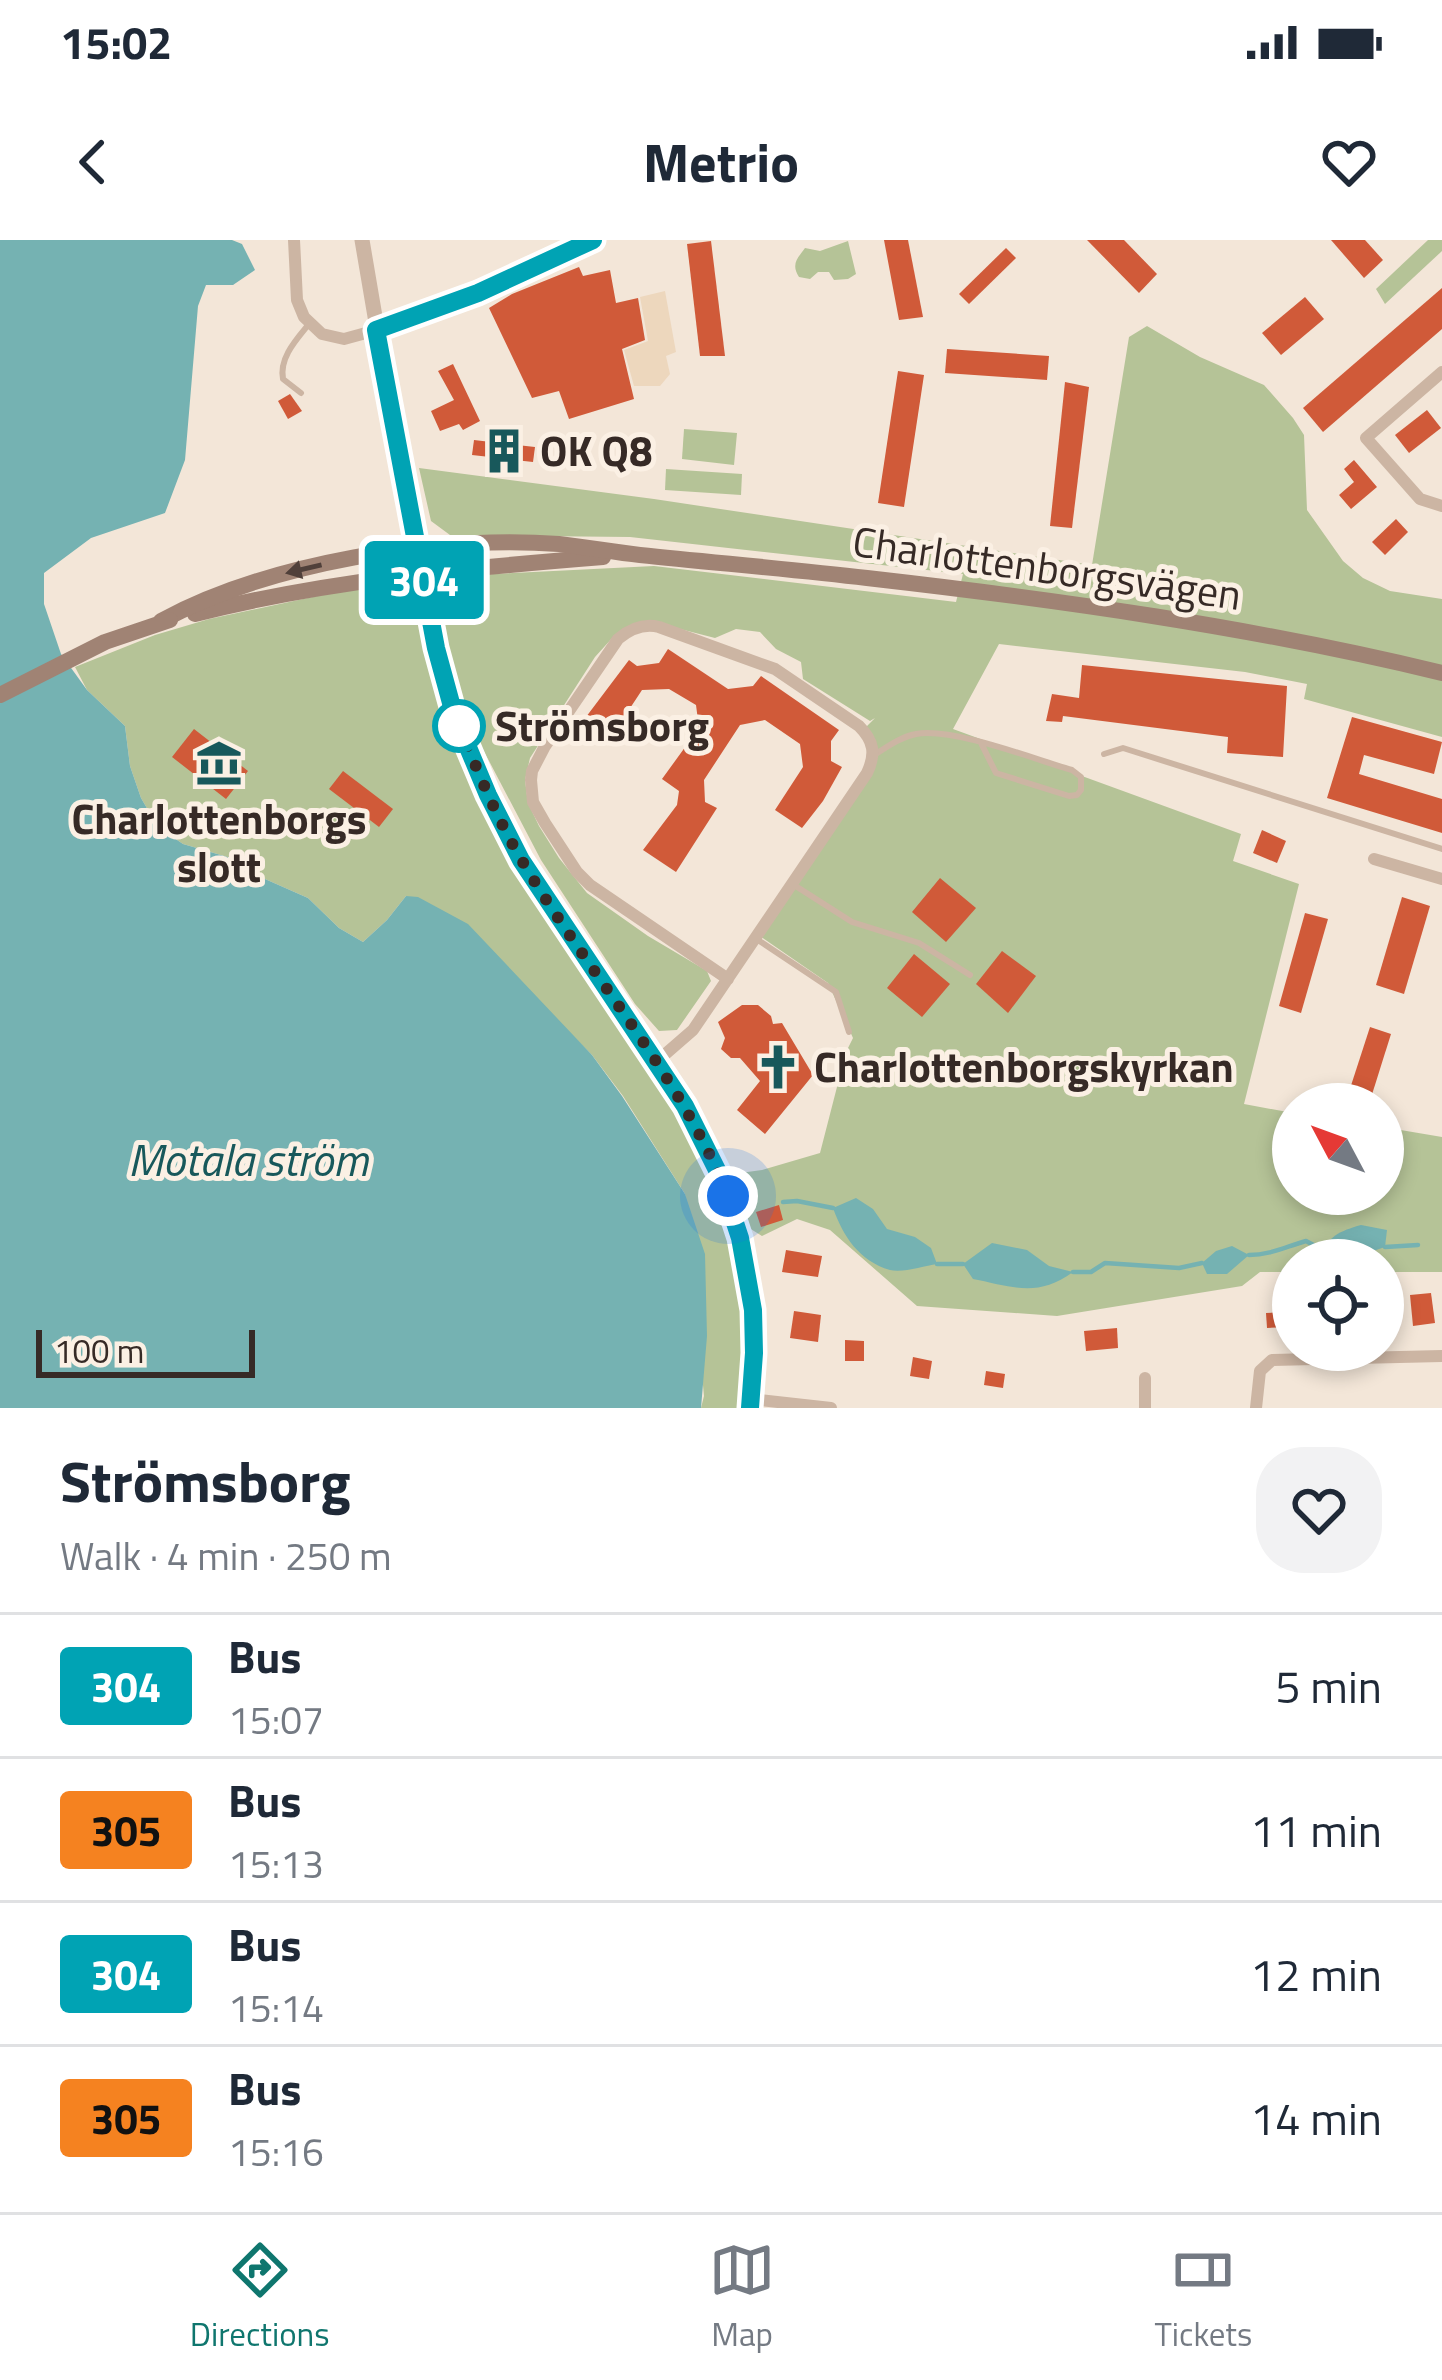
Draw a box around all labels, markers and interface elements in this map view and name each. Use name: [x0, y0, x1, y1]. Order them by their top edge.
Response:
text: 15:02: [60, 8, 172, 76]
text: Metrio: [643, 121, 799, 203]
icon: back: [60, 129, 126, 195]
icon: heart: [1316, 129, 1382, 195]
place label: OK Q8: [540, 418, 652, 482]
building icon: OK Q8: [479, 426, 529, 476]
street label: Charlottenborgsvägen: [849, 508, 1245, 626]
line badge: 304: [355, 541, 493, 619]
text: 304: [389, 548, 459, 612]
one-way arrow: [285, 560, 322, 579]
place label: Strömsborg: [495, 693, 709, 757]
marker: Strömsborg: [434, 701, 484, 751]
museum icon: Charlottenborgs slott: [194, 738, 244, 788]
place label: Charlottenborgs slott: [71, 786, 367, 898]
place label: Charlottenborgskyrkan: [814, 1034, 1234, 1098]
church icon: Charlottenborgskyrkan: [753, 1042, 803, 1092]
north arrow: [1272, 1083, 1404, 1215]
map controls: [1272, 1083, 1404, 1371]
water label: Motala ström: [128, 1125, 369, 1193]
your location: [698, 1166, 758, 1226]
button: locate: [1272, 1239, 1404, 1371]
scale bar: [36, 1324, 255, 1377]
text: 100 m: [54, 1326, 144, 1376]
text: Strömsborg: [60, 1437, 351, 1524]
button: heart: [1256, 1447, 1382, 1573]
text: Walk · 4 min · 250 m: [60, 1526, 392, 1585]
text: Bus: [228, 1622, 302, 1690]
text: 5 min: [1275, 1652, 1382, 1720]
text: 304: [91, 1654, 161, 1718]
text: 15:07: [228, 1690, 324, 1749]
text: Bus: [228, 1766, 302, 1834]
text: 11 min: [1250, 1796, 1382, 1864]
text: 305: [91, 1798, 161, 1862]
text: 15:13: [228, 1834, 324, 1893]
text: Bus: [228, 1910, 302, 1978]
text: 12 min: [1250, 1940, 1382, 2008]
text: 304: [91, 1942, 161, 2006]
text: 15:14: [228, 1978, 324, 2037]
text: Bus: [228, 2054, 302, 2122]
text: 14 min: [1250, 2084, 1382, 2152]
text: 305: [91, 2086, 161, 2150]
text: 15:16: [228, 2122, 324, 2181]
tab: Directions: [190, 2237, 330, 2359]
tab: Map: [709, 2237, 775, 2359]
tab: Tickets: [1154, 2237, 1252, 2359]

